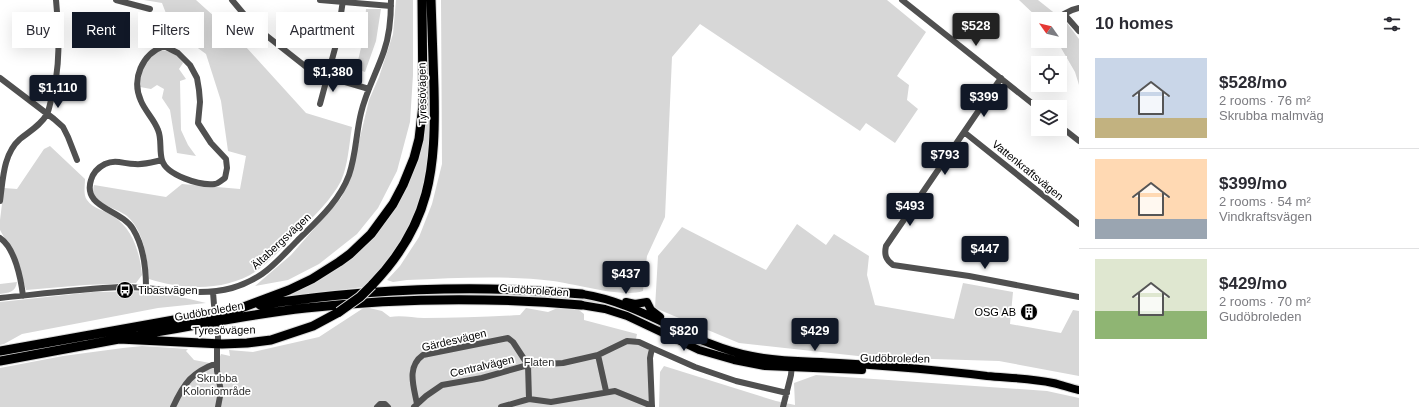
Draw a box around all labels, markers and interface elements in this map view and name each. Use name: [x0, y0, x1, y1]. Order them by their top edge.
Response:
chip: Buy: [12, 12, 64, 48]
chip: Rent: [72, 12, 130, 48]
chip: Filters: [138, 12, 204, 48]
chip: New: [212, 12, 268, 48]
chip: Apartment: [276, 12, 368, 48]
north arrow: [1031, 12, 1067, 48]
map controls: [1031, 12, 1067, 136]
pin: $528: [952, 13, 1000, 47]
icon: filters: [1381, 13, 1403, 35]
text: 10 homes: [1095, 14, 1173, 33]
text: $528: [962, 18, 990, 33]
button: locate: [1031, 56, 1067, 92]
pin: $1,380: [300, 59, 366, 93]
street label: Tyresövägen: [415, 62, 429, 126]
text: $1,380: [313, 64, 353, 79]
text: $528/mo: [1219, 73, 1287, 92]
icon: home: [1127, 74, 1175, 122]
pin: $1,110: [25, 75, 91, 109]
text: $1,110: [38, 80, 78, 95]
pin: $399: [960, 84, 1008, 118]
text: $399: [970, 89, 998, 104]
text: 2 rooms · 76 m²: [1219, 93, 1311, 108]
button: layers: [1031, 100, 1067, 136]
text: Skrubba malmväg: [1219, 108, 1324, 123]
street label: Vattenkraftsvägen: [990, 138, 1066, 202]
pin: $793: [921, 142, 969, 176]
text: $793: [931, 147, 959, 162]
text: $399/mo: [1219, 174, 1287, 193]
icon: home: [1127, 175, 1175, 223]
pin: $493: [886, 193, 934, 227]
text: 2 rooms · 54 m²: [1219, 194, 1311, 209]
text: $493: [896, 198, 924, 213]
text: Vindkraftsvägen: [1219, 209, 1312, 224]
street label: Ältabergsvägen: [249, 211, 313, 271]
pin: $447: [961, 236, 1009, 270]
text: $447: [971, 241, 999, 256]
pin: $437: [602, 261, 650, 295]
text: $437: [612, 266, 640, 281]
text: $429/mo: [1219, 274, 1287, 293]
icon: home: [1127, 275, 1175, 323]
bus stop icon: Tibastvägen: [115, 280, 135, 300]
street label: Gudöbroleden: [499, 282, 569, 298]
place label: Tibastvägen: [138, 284, 198, 296]
text: 2 rooms · 70 m²: [1219, 294, 1311, 309]
street label: Gudöbroleden: [174, 299, 244, 323]
building icon: OSG AB: [1019, 302, 1039, 322]
place label: OSG AB: [974, 306, 1016, 318]
text: Gudöbroleden: [1219, 309, 1301, 324]
pin: $820: [660, 318, 708, 352]
pin: $429: [791, 318, 839, 352]
street label: Tyresövägen: [192, 323, 256, 337]
text: $820: [670, 323, 698, 338]
text: $429: [801, 323, 829, 338]
street label: Gärdesvägen: [420, 327, 488, 353]
street label: Gudöbroleden: [860, 351, 930, 365]
street label: Centralvägen: [449, 353, 515, 379]
park label: Flaten: [524, 356, 554, 368]
park label: Skrubba Koloniområde: [183, 372, 251, 397]

